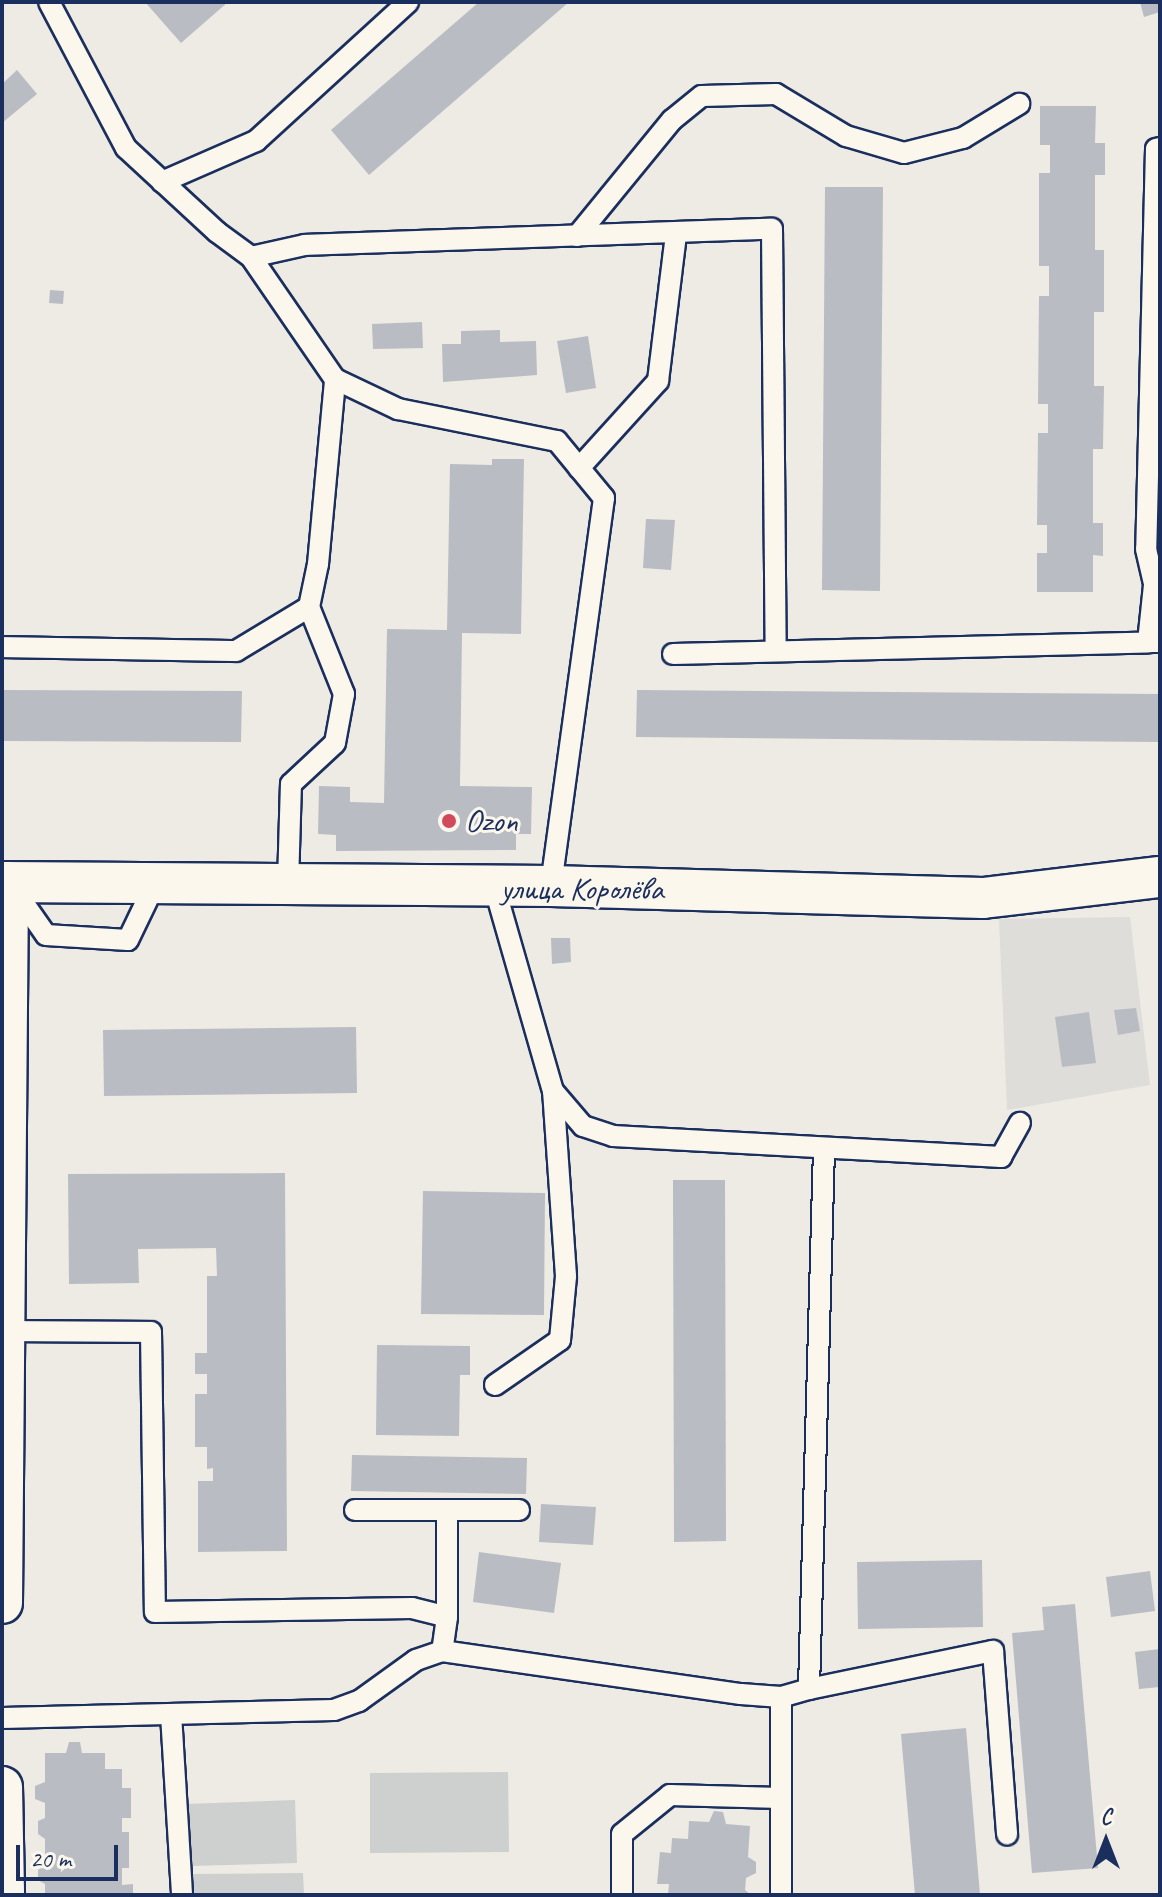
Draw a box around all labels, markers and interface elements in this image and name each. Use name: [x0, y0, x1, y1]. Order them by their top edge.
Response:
place label: Ozon: [465, 802, 518, 840]
marker: Ozon: [440, 812, 458, 830]
street label: улица Королёва: [501, 870, 663, 908]
north arrow: [1066, 1801, 1146, 1881]
text: С: [1101, 1803, 1111, 1831]
scale bar: [20, 1829, 122, 1879]
text: 20 m: [30, 1844, 71, 1874]

